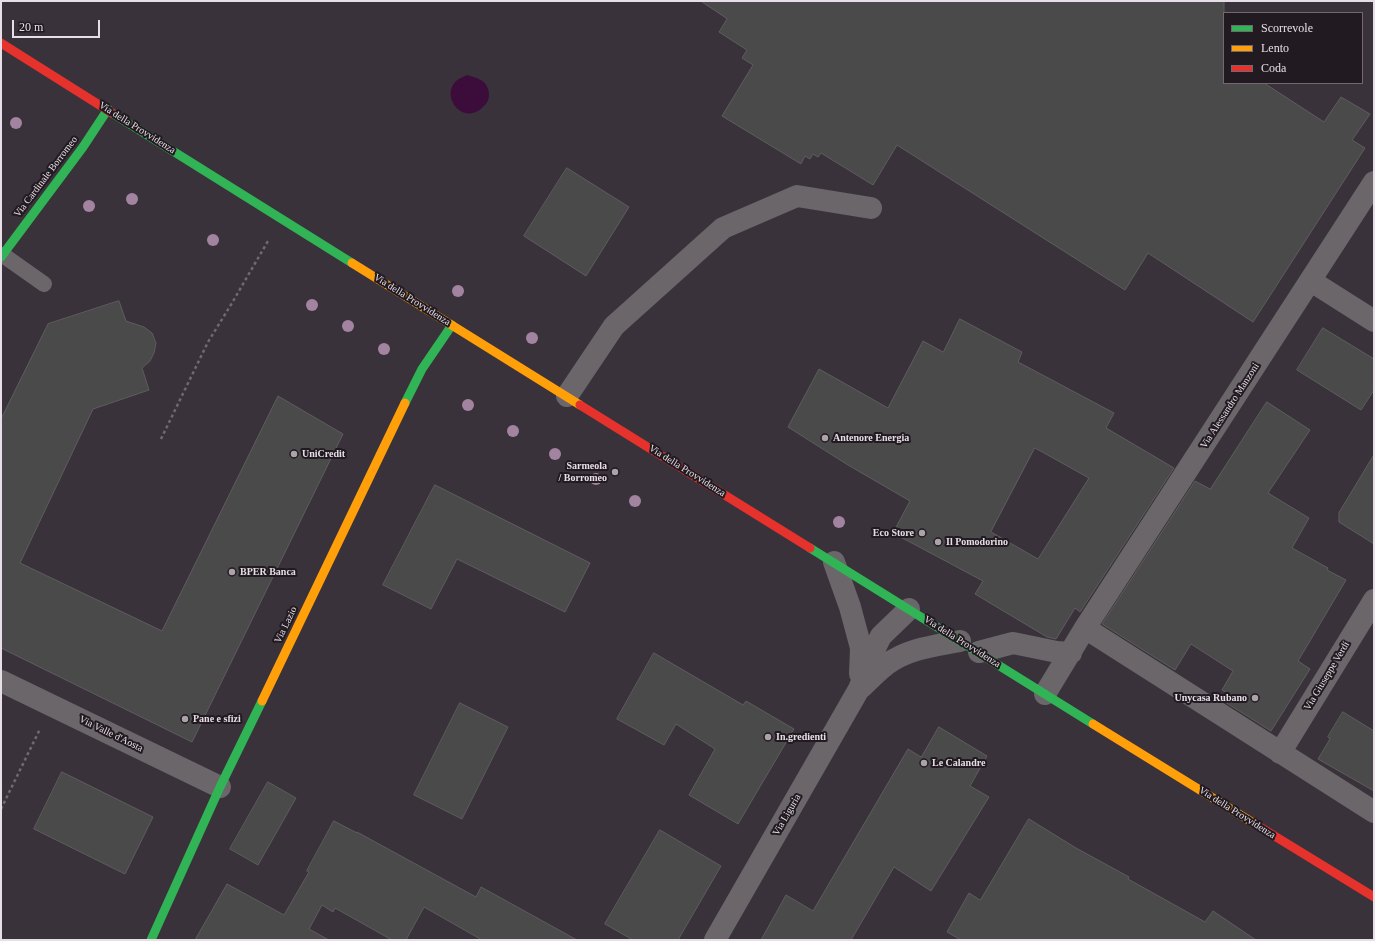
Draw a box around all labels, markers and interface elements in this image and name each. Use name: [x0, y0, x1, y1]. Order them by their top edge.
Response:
scale bar: [14, 12, 102, 38]
legend: [1223, 12, 1363, 84]
text: 20 m: [19, 20, 43, 34]
text: Scorrevole: [1261, 21, 1313, 35]
text: Lento: [1261, 41, 1289, 55]
text: Coda: [1261, 61, 1286, 75]
street label: Via della Provvidenza: [96, 100, 178, 156]
street label: Via Cardinale Borromeo: [12, 134, 80, 220]
street label: Via della Provvidenza: [371, 272, 453, 328]
street label: Via Alessandro Manzoni: [1198, 361, 1262, 451]
place label: Antenore Energia: [833, 432, 909, 444]
marker: Antenore Energia: [820, 433, 830, 443]
street label: Via della Provvidenza: [646, 443, 728, 499]
place label: UniCredit: [302, 448, 345, 460]
marker: UniCredit: [289, 449, 299, 459]
place label: Sarmeola / Borromeo: [559, 460, 607, 484]
marker: Sarmeola / Borromeo: [610, 467, 620, 477]
place label: Eco Store: [873, 527, 914, 539]
marker: Eco Store: [917, 528, 927, 538]
place label: Il Pomodorino: [946, 536, 1008, 548]
marker: Il Pomodorino: [933, 537, 943, 547]
place label: BPER Banca: [240, 566, 296, 578]
marker: BPER Banca: [227, 567, 237, 577]
street label: Via Lazio: [272, 605, 300, 645]
street label: Via della Provvidenza: [921, 614, 1003, 670]
street label: Via Giuseppe Verdi: [1302, 639, 1352, 713]
place label: Unycasa Rubano: [1174, 692, 1247, 704]
marker: Unycasa Rubano: [1250, 693, 1260, 703]
street label: Via Valle d'Aosta: [77, 713, 145, 755]
place label: Pane e sfizi: [193, 713, 241, 725]
marker: Pane e sfizi: [180, 714, 190, 724]
place label: In.gredienti: [776, 731, 826, 743]
marker: In.gredienti: [763, 732, 773, 742]
place label: Le Calandre: [932, 757, 985, 769]
marker: Le Calandre: [919, 758, 929, 768]
street label: Via della Provvidenza: [1196, 785, 1278, 841]
street label: Via Liguria: [770, 792, 804, 838]

